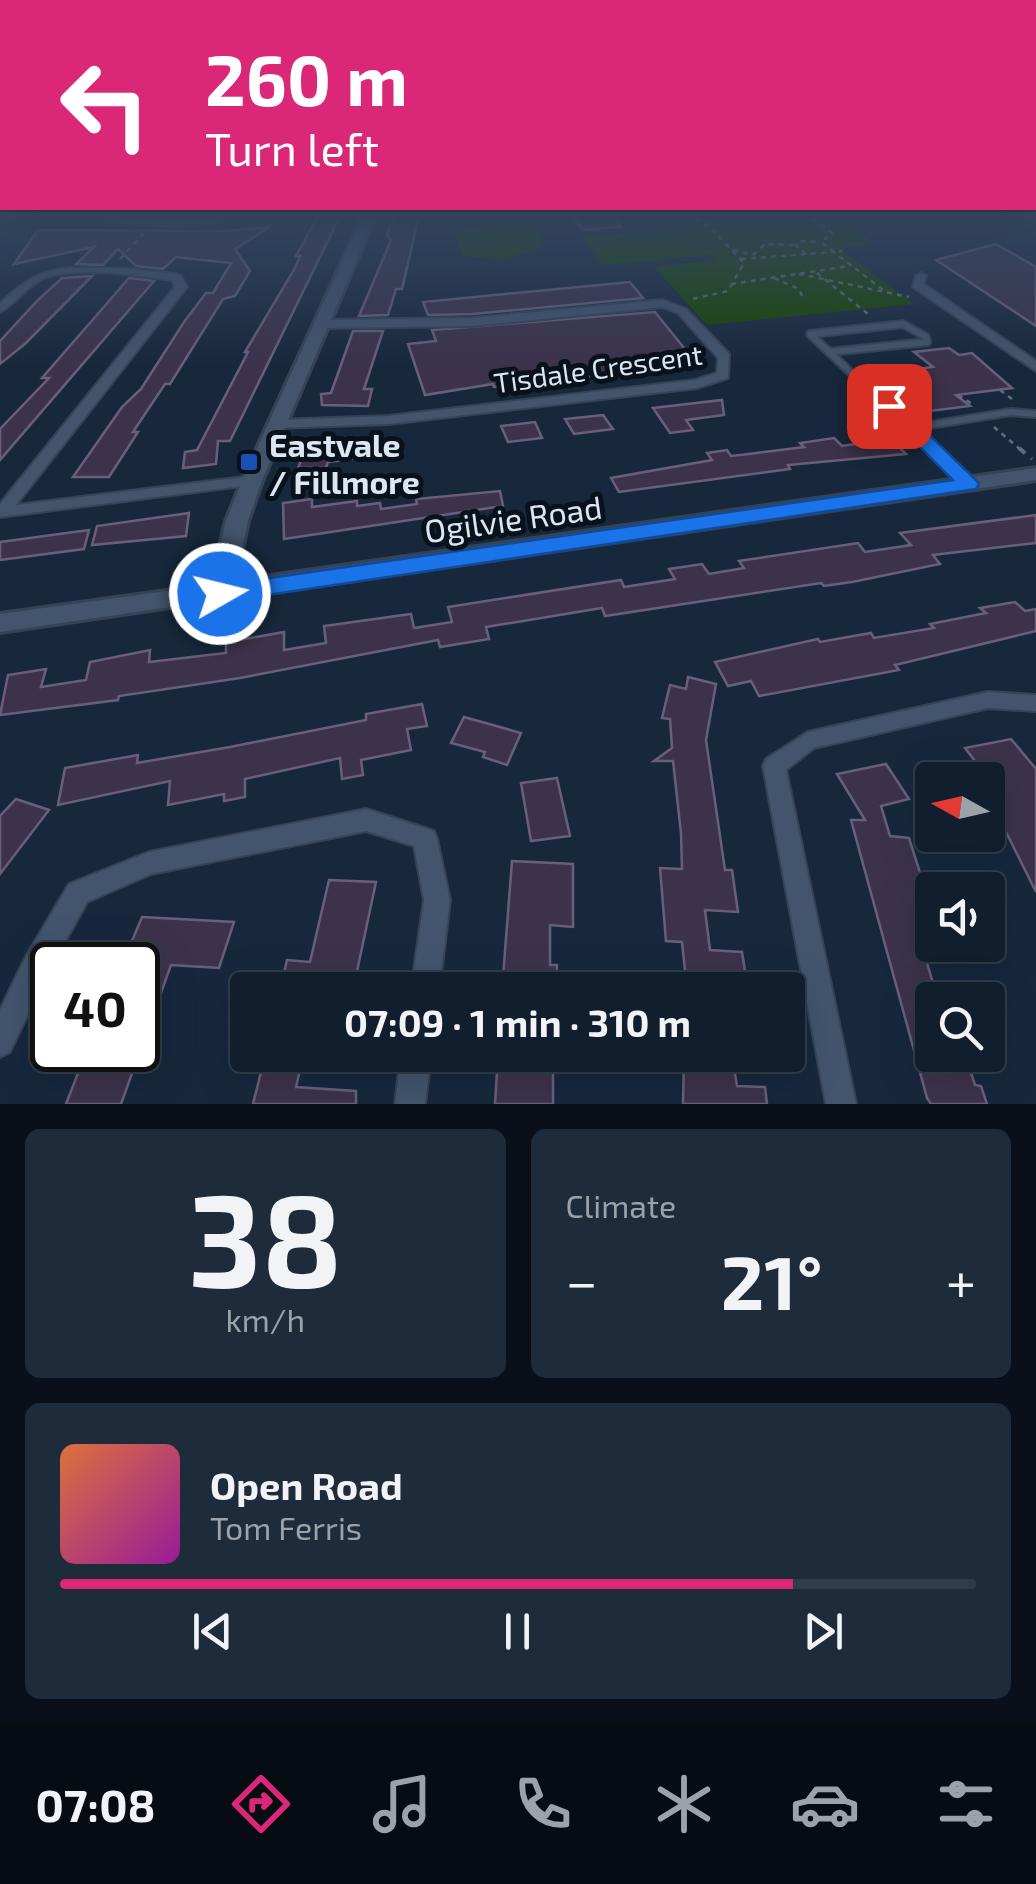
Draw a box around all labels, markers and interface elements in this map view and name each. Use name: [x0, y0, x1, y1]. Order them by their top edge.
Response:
text: 260 m: [205, 36, 408, 120]
icon: left: [40, 40, 170, 170]
text: Turn left: [205, 121, 379, 175]
street label: Tisdale Crescent: [492, 337, 704, 399]
pin: [847, 364, 932, 449]
icon: arrive: [862, 379, 917, 434]
place label: Eastvale / Fillmore: [269, 425, 420, 500]
marker: Eastvale / Fillmore: [238, 451, 260, 473]
street label: Ogilvie Road: [422, 487, 604, 549]
position arrow: [168, 542, 272, 646]
north arrow: [915, 762, 1005, 852]
map controls: [915, 762, 1005, 1072]
button: sound: [915, 872, 1005, 962]
speed limit sign: 40: [30, 942, 160, 1072]
button: search: [915, 982, 1005, 1072]
text: 07:09 · 1 min · 310 m: [344, 999, 691, 1045]
text: 38: [188, 1157, 343, 1313]
text: Climate: [566, 1186, 676, 1224]
text: 21°: [721, 1235, 823, 1325]
text: −: [566, 1247, 598, 1313]
text: +: [946, 1247, 976, 1313]
text: km/h: [226, 1300, 305, 1338]
text: Open Road: [210, 1462, 403, 1508]
text: Tom Ferris: [210, 1508, 362, 1546]
icon: previous: [185, 1604, 240, 1659]
icon: pause: [490, 1604, 545, 1659]
icon: next: [796, 1604, 851, 1659]
icon: directions: [226, 1769, 296, 1839]
icon: music: [367, 1769, 437, 1839]
icon: phone: [508, 1769, 578, 1839]
icon: climate: [649, 1769, 719, 1839]
icon: car: [790, 1769, 860, 1839]
icon: filters: [931, 1769, 1001, 1839]
text: 07:08: [35, 1777, 156, 1831]

